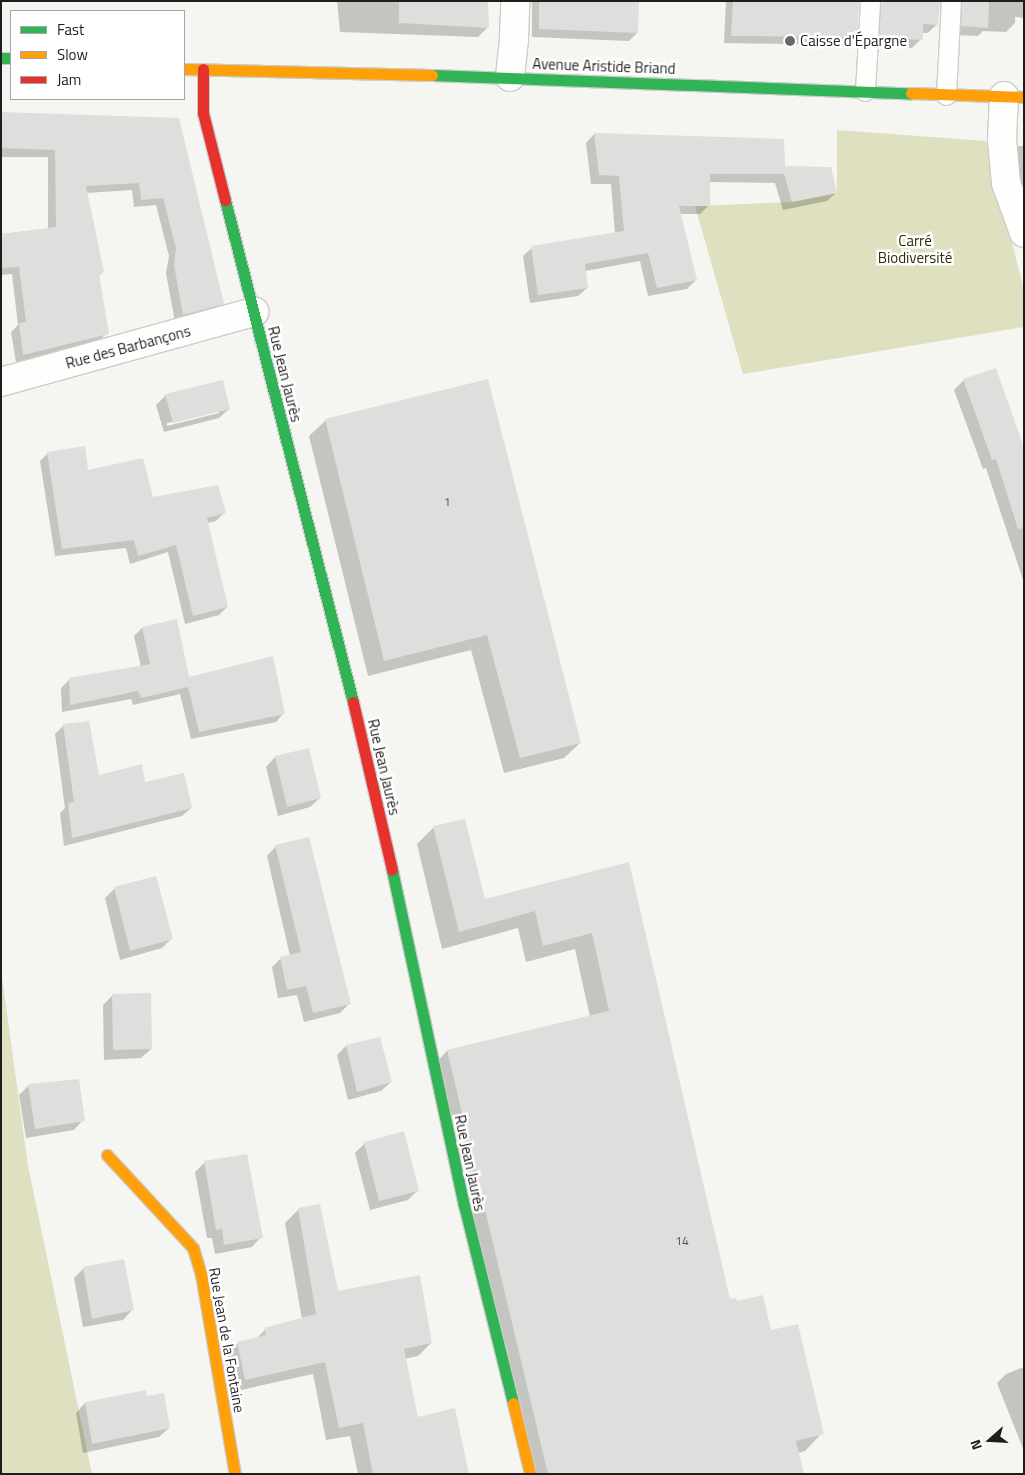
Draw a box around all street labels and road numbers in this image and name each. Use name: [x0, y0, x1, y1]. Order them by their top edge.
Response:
street label: Avenue Aristide Briand: [532, 55, 676, 77]
street label: Rue des Barbançons: [64, 322, 192, 372]
street label: Rue Jean Jaurès: [264, 324, 306, 424]
street label: Rue Jean Jaurès: [364, 717, 404, 817]
street label: Rue Jean Jaurès: [451, 1113, 489, 1213]
street label: Rue Jean de la Fontaine: [205, 1266, 249, 1414]

